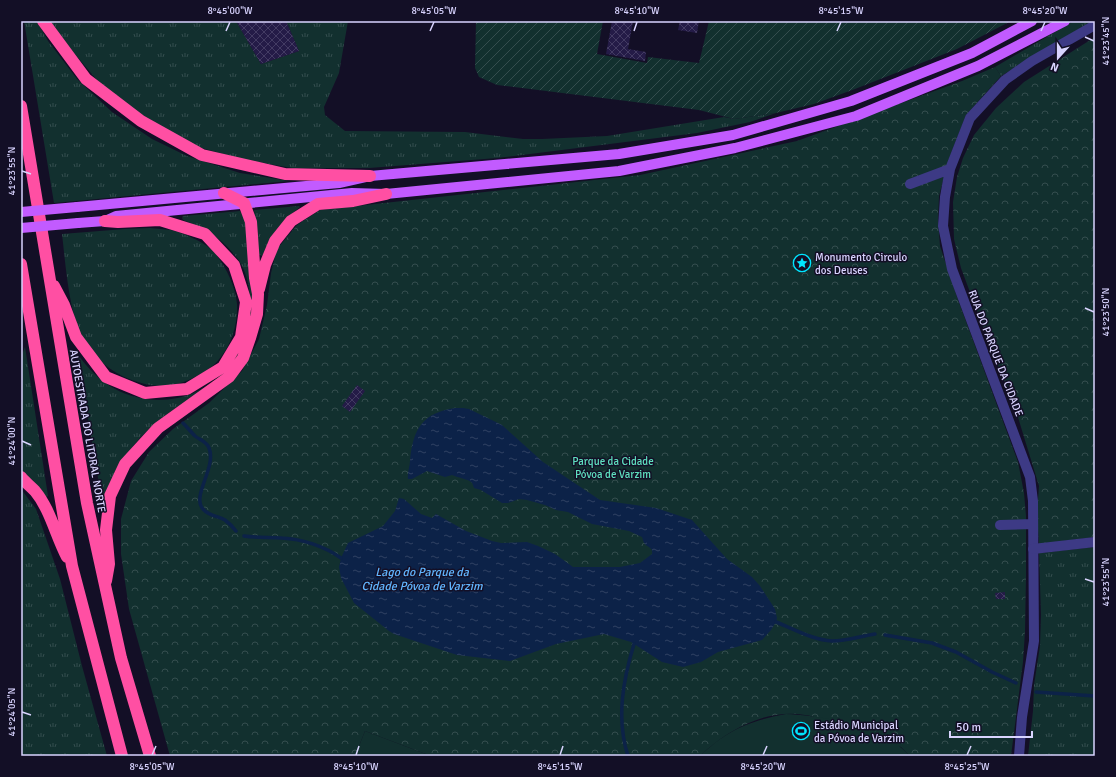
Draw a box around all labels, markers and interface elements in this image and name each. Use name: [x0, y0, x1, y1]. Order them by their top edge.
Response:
text: 8°45'00"W: [207, 5, 253, 17]
text: 8°45'05"W: [411, 5, 457, 17]
text: 8°45'10"W: [614, 5, 660, 17]
text: 8°45'15"W: [818, 5, 864, 17]
text: 8°45'20"W: [1022, 5, 1068, 17]
text: 41°23'45"N: [1100, 17, 1112, 65]
north arrow: [1038, 38, 1078, 78]
text: N: [1049, 59, 1060, 74]
text: 41°23'55"N: [6, 147, 18, 195]
place label: Monumento Circulo dos Deuses: [815, 251, 908, 277]
place icon: Monumento Circulo dos Deuses: [792, 253, 812, 273]
street label: RUA DO PARQUE DA CIDADE: [965, 288, 1026, 418]
text: 41°23'50"N: [1100, 288, 1112, 336]
street label: AUTOESTRADA DO LITORAL NORTE: [67, 349, 108, 514]
text: 41°24'00"N: [6, 417, 18, 465]
park label: Parque da Cidade Póvoa de Varzim: [572, 455, 654, 481]
text: 41°23'55"N: [1100, 558, 1112, 606]
water label: Lago do Parque da Cidade Póvoa de Varzim: [362, 565, 483, 594]
text: 41°24'05"N: [6, 688, 18, 736]
scale bar: [950, 713, 1032, 739]
place label: Estádio Municipal da Póvoa de Varzim: [814, 719, 904, 745]
text: 50 m: [956, 720, 981, 735]
sports icon: Estádio Municipal da Póvoa de Varzim: [791, 721, 811, 741]
text: 8°45'05"W: [129, 761, 175, 773]
text: 8°45'10"W: [333, 761, 379, 773]
text: 8°45'15"W: [537, 761, 583, 773]
text: 8°45'20"W: [740, 761, 786, 773]
text: 8°45'25"W: [944, 761, 990, 773]

